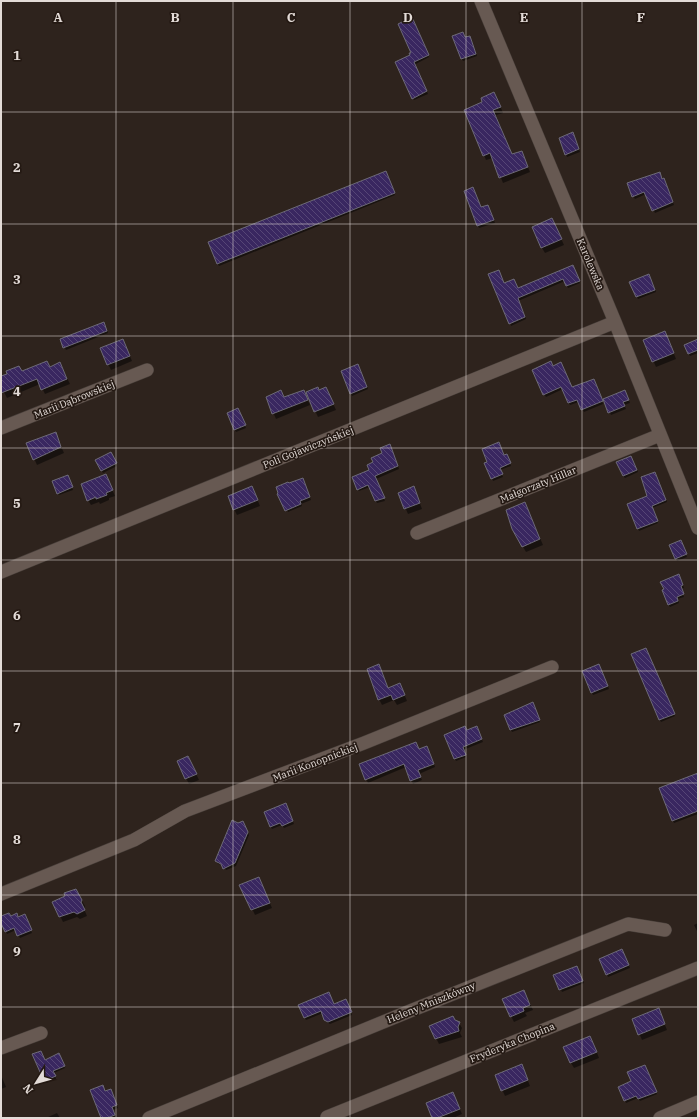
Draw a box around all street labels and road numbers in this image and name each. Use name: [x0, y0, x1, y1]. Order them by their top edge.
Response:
street label: Karolewska: [574, 236, 607, 292]
street label: Marii Dąbrowskiej: [32, 377, 116, 422]
street label: Poli Gojawiczyńskiej: [261, 423, 355, 472]
street label: Małgorzaty Hillar: [498, 463, 579, 506]
street label: Marii Konopnickiej: [271, 740, 359, 785]
street label: Heleny Mniszkówny: [385, 979, 478, 1026]
street label: Fryderyka Chopina: [468, 1019, 557, 1065]

